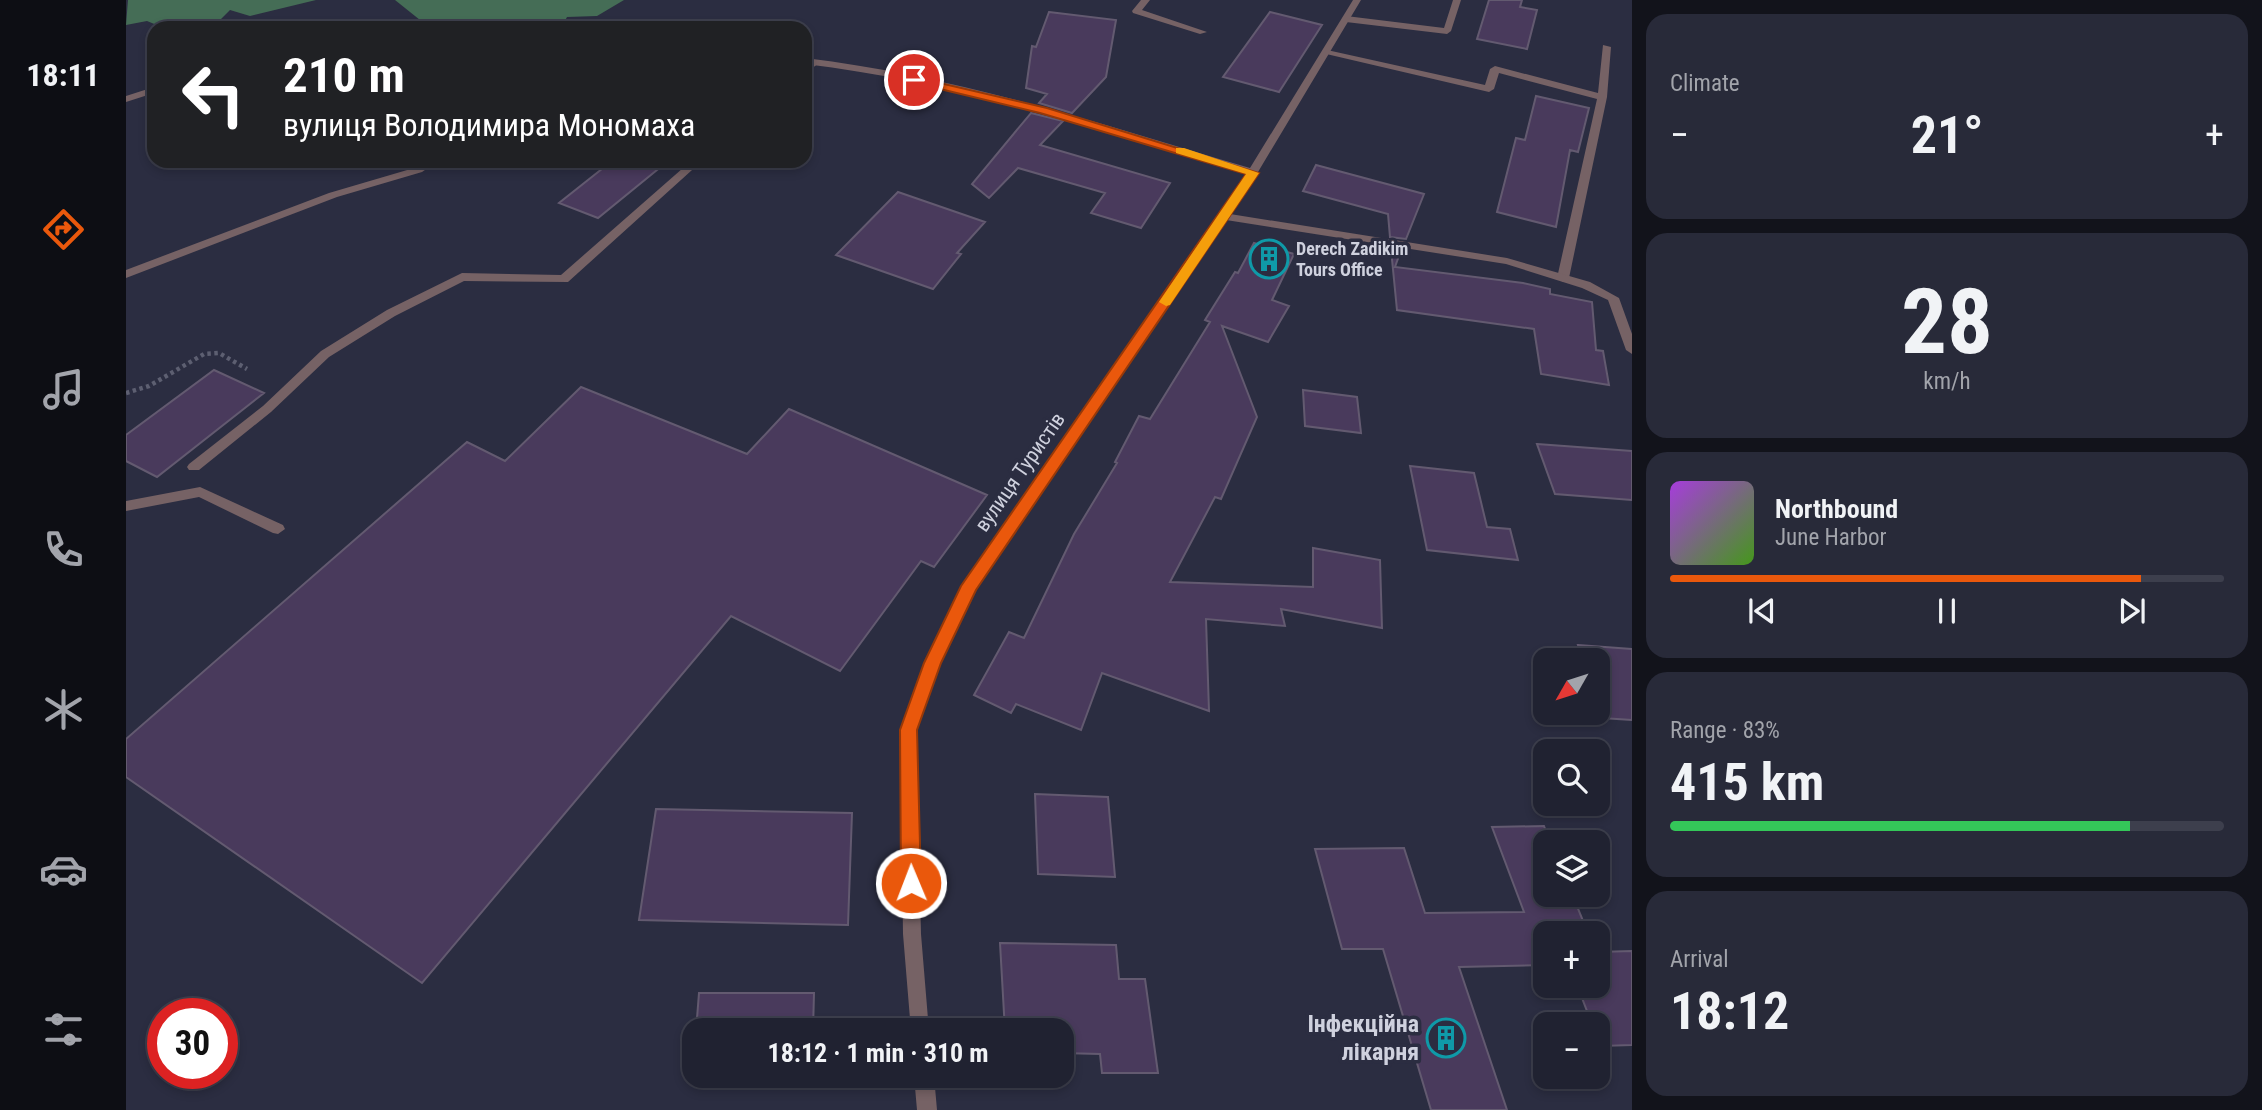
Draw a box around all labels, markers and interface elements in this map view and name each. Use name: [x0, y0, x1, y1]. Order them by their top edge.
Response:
text: 210 m: [283, 47, 405, 104]
icon: left: [168, 49, 259, 140]
pin: [884, 50, 944, 110]
text: 18:11: [26, 56, 100, 94]
icon: arrive: [895, 61, 933, 99]
text: Climate: [1670, 70, 1740, 97]
text: 21°: [1911, 105, 1983, 166]
text: вулиця Володимира Мономаха: [283, 106, 695, 144]
text: −: [1670, 113, 1689, 157]
text: +: [2205, 113, 2224, 157]
icon: directions: [39, 205, 88, 254]
building icon: Derech Zadikim Tours Office: [1248, 238, 1290, 280]
place label: Derech Zadikim Tours Office: [1296, 238, 1408, 280]
text: 28: [1901, 269, 1993, 375]
icon: music: [39, 365, 88, 414]
text: km/h: [1923, 368, 1971, 395]
street label: вулиця Туристів: [970, 408, 1070, 536]
text: Northbound: [1775, 494, 1898, 524]
text: June Harbor: [1775, 524, 1887, 551]
icon: phone: [39, 525, 88, 574]
icon: previous: [1743, 592, 1781, 630]
icon: pause: [1928, 592, 1966, 630]
icon: next: [2113, 592, 2151, 630]
north arrow: [1533, 648, 1610, 724]
map controls: [1533, 648, 1610, 1089]
icon: climate: [39, 685, 88, 734]
text: Range · 83%: [1670, 717, 1780, 744]
button: search: [1533, 739, 1610, 816]
text: 415 km: [1670, 752, 1824, 813]
button: layers: [1533, 830, 1610, 907]
icon: car: [39, 845, 88, 894]
position arrow: [874, 846, 948, 920]
button: +: [1533, 921, 1610, 998]
text: Arrival: [1670, 946, 1729, 973]
text: 18:12: [1670, 981, 1789, 1042]
speed limit sign: 30: [147, 998, 238, 1089]
icon: filters: [39, 1005, 88, 1054]
place label: Інфекційна лікарня: [1307, 1010, 1419, 1066]
button: −: [1533, 1012, 1610, 1089]
building icon: Інфекційна лікарня: [1425, 1017, 1467, 1059]
text: 18:12 · 1 min · 310 m: [768, 1038, 988, 1068]

